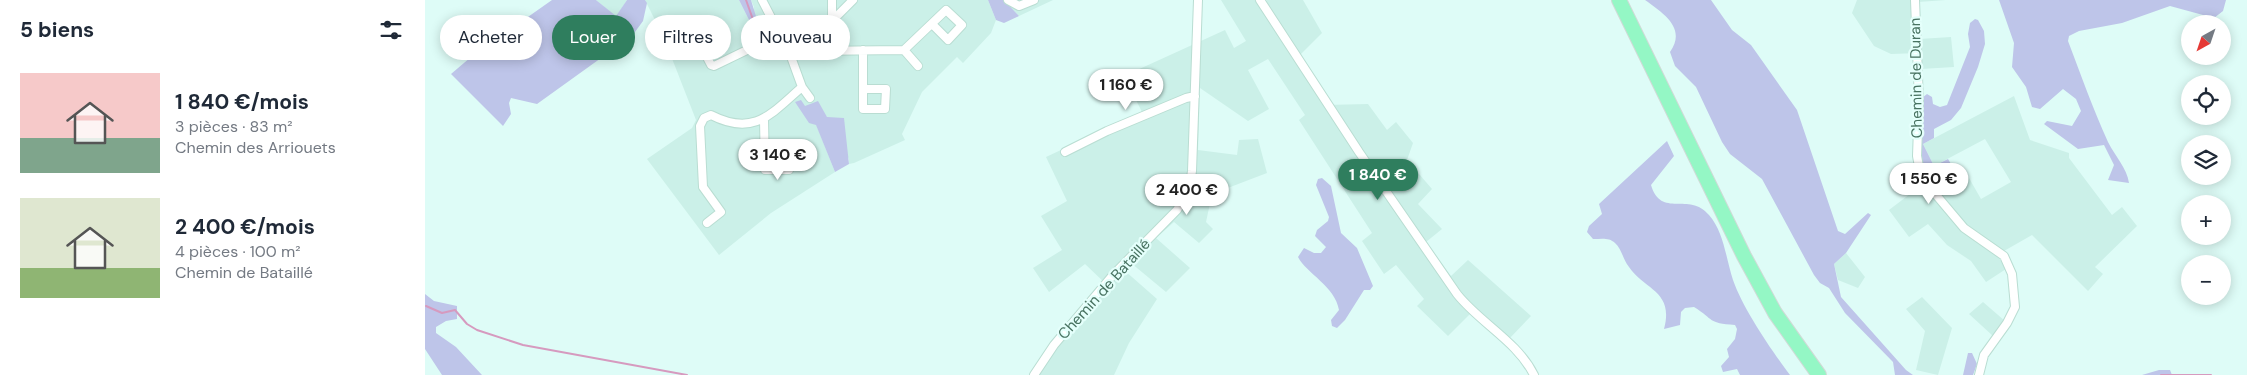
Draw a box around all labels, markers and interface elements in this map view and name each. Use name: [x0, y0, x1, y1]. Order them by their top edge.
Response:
chip: Acheter: [440, 15, 542, 60]
chip: Louer: [552, 15, 635, 60]
chip: Filtres: [645, 15, 731, 60]
chip: Nouveau: [741, 15, 850, 60]
north arrow: [2181, 15, 2231, 65]
map controls: [2181, 15, 2231, 305]
text: 5 biens: [20, 16, 94, 44]
icon: filters: [377, 16, 405, 44]
street label: Chemin de Duran: [1905, 18, 1927, 138]
pin: 1 160 €: [1080, 68, 1172, 111]
text: 1 160 €: [1099, 74, 1153, 95]
button: locate: [2181, 75, 2231, 125]
text: 1 840 €/mois: [175, 88, 309, 116]
icon: home: [60, 93, 120, 153]
text: 3 pièces · 83 m²: [175, 116, 293, 137]
button: layers: [2181, 135, 2231, 185]
text: Chemin des Arriouets: [175, 137, 336, 158]
pin: 3 140 €: [732, 138, 824, 181]
text: 3 140 €: [749, 144, 807, 165]
pin: 1 840 €: [1332, 158, 1424, 201]
pin: 1 550 €: [1883, 162, 1975, 205]
text: 1 840 €: [1349, 164, 1407, 185]
text: 1 550 €: [1900, 168, 1958, 189]
pin: 2 400 €: [1141, 174, 1233, 216]
text: 2 400 €: [1156, 179, 1218, 200]
button: +: [2181, 195, 2231, 245]
text: 2 400 €/mois: [175, 213, 315, 241]
icon: home: [60, 218, 120, 278]
street label: Chemin de Bataillé: [1053, 234, 1155, 344]
text: 4 pièces · 100 m²: [175, 241, 301, 262]
button: −: [2181, 255, 2231, 305]
text: Chemin de Bataillé: [175, 262, 313, 283]

